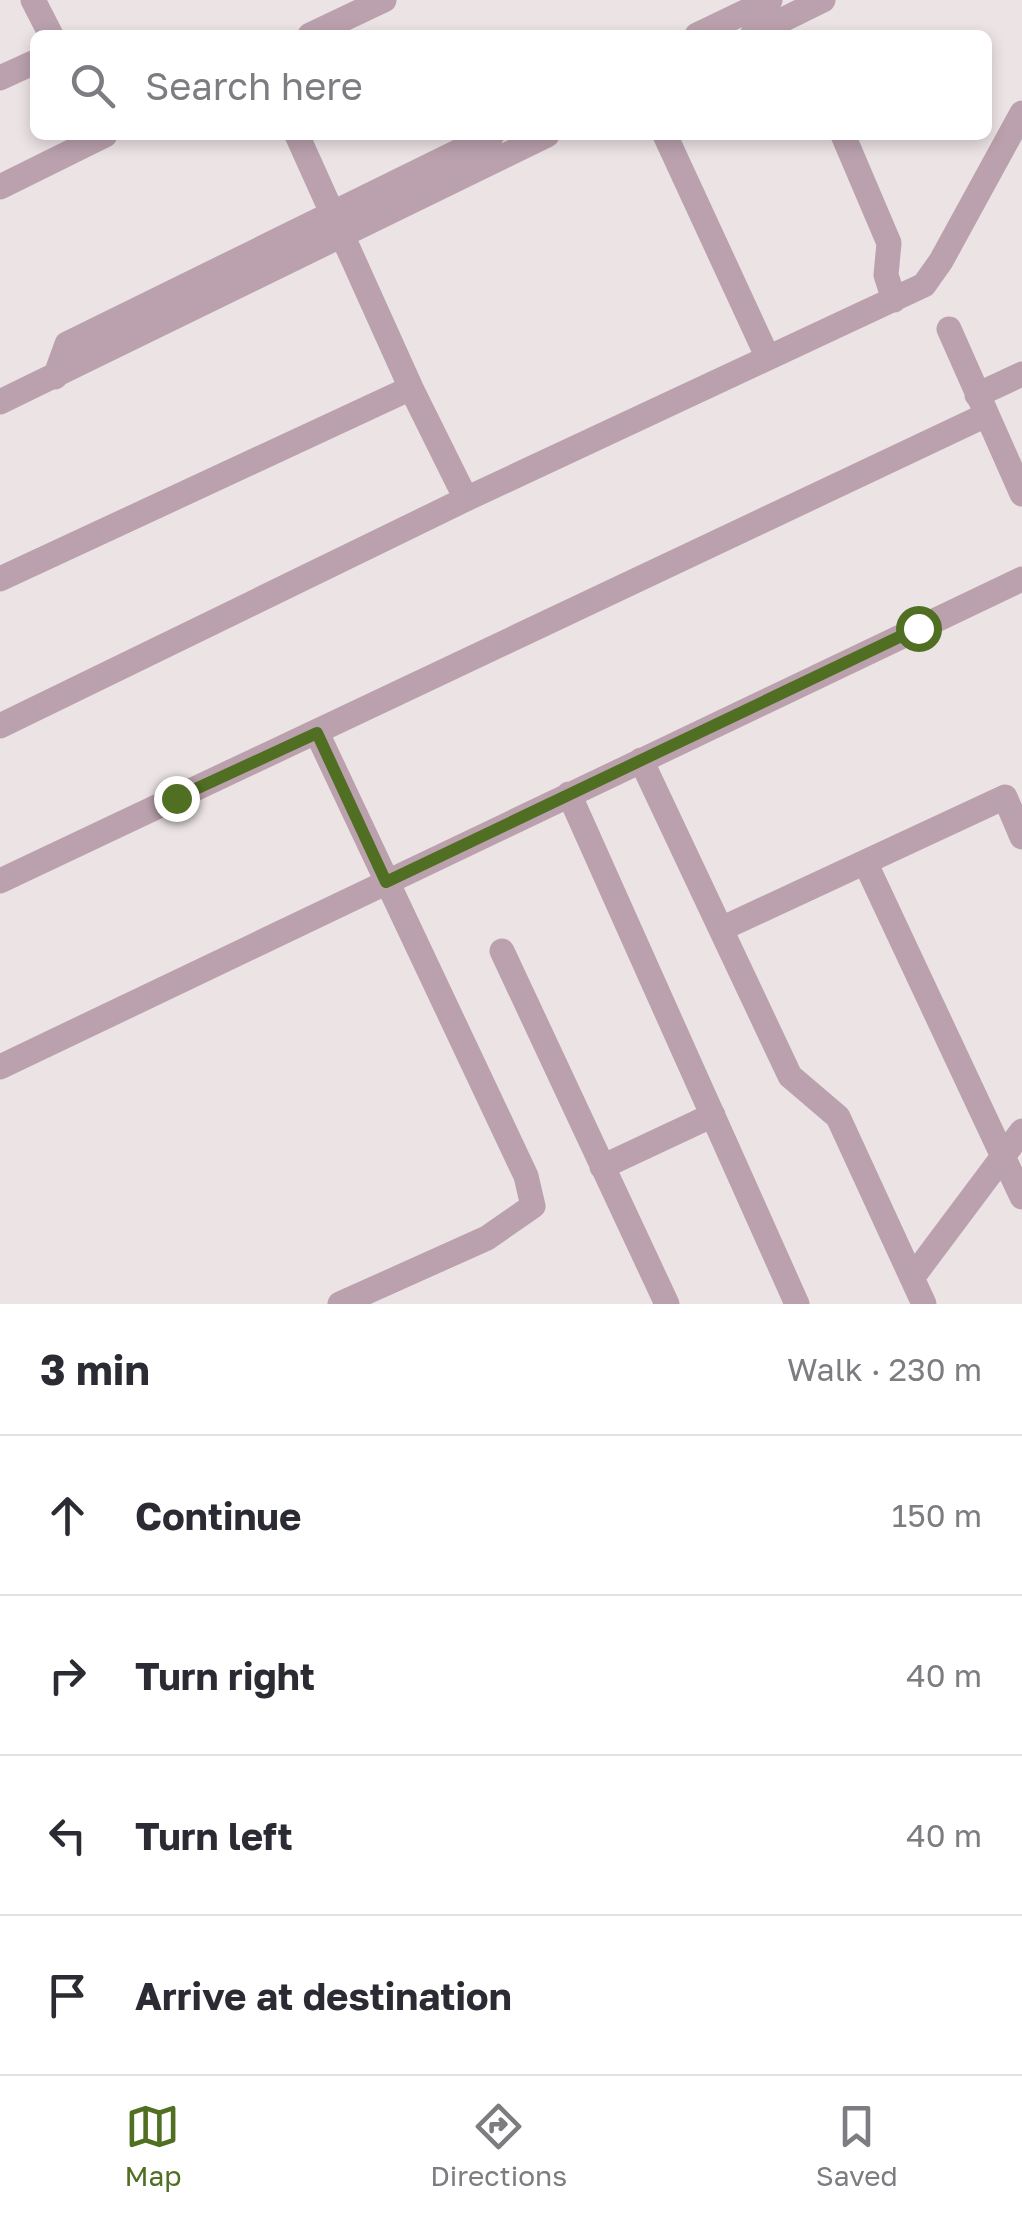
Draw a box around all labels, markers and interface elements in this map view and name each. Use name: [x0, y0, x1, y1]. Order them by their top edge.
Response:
search box: [30, 30, 992, 140]
icon: search: [65, 58, 120, 113]
text: Search here: [145, 63, 363, 108]
route start: [896, 606, 942, 652]
route end: [154, 776, 200, 822]
text: 3 min: [40, 1344, 150, 1394]
text: Walk · 230 m: [787, 1350, 982, 1388]
icon: ahead: [40, 1488, 95, 1543]
text: Continue: [135, 1493, 301, 1538]
text: 150 m: [892, 1496, 982, 1534]
icon: right: [40, 1648, 95, 1703]
text: Turn right: [135, 1653, 315, 1698]
text: 40 m: [906, 1656, 982, 1694]
icon: left: [40, 1808, 95, 1863]
text: Turn left: [135, 1813, 293, 1858]
text: 40 m: [906, 1816, 982, 1854]
icon: arrive: [40, 1968, 95, 2023]
text: Arrive at destination: [135, 1973, 512, 2018]
tab: Map: [124, 2099, 182, 2192]
tab: Directions: [430, 2099, 567, 2192]
tab: Saved: [816, 2099, 898, 2192]

